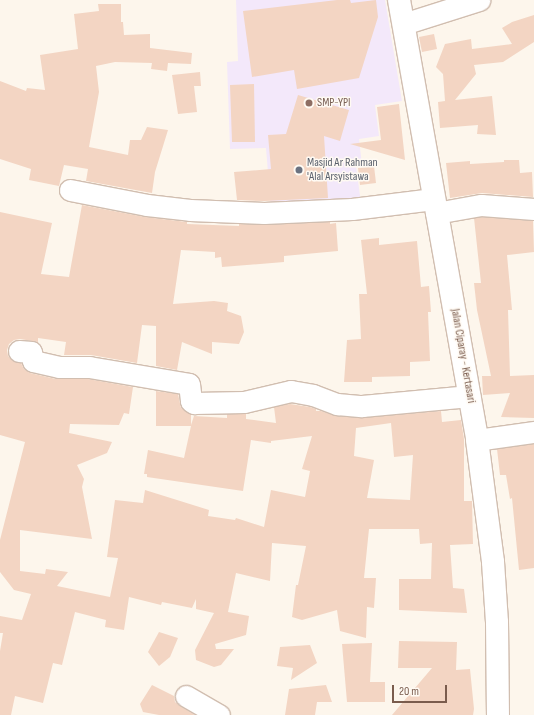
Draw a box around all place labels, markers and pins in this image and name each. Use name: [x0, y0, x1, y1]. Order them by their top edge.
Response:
place label: SMP-YPI: [317, 96, 351, 110]
marker: SMP-YPI: [304, 98, 314, 108]
place label: Masjid Ar Rahman 'Alal Arsyistawa: [307, 156, 378, 184]
marker: Masjid Ar Rahman 'Alal Arsyistawa: [294, 165, 304, 175]

